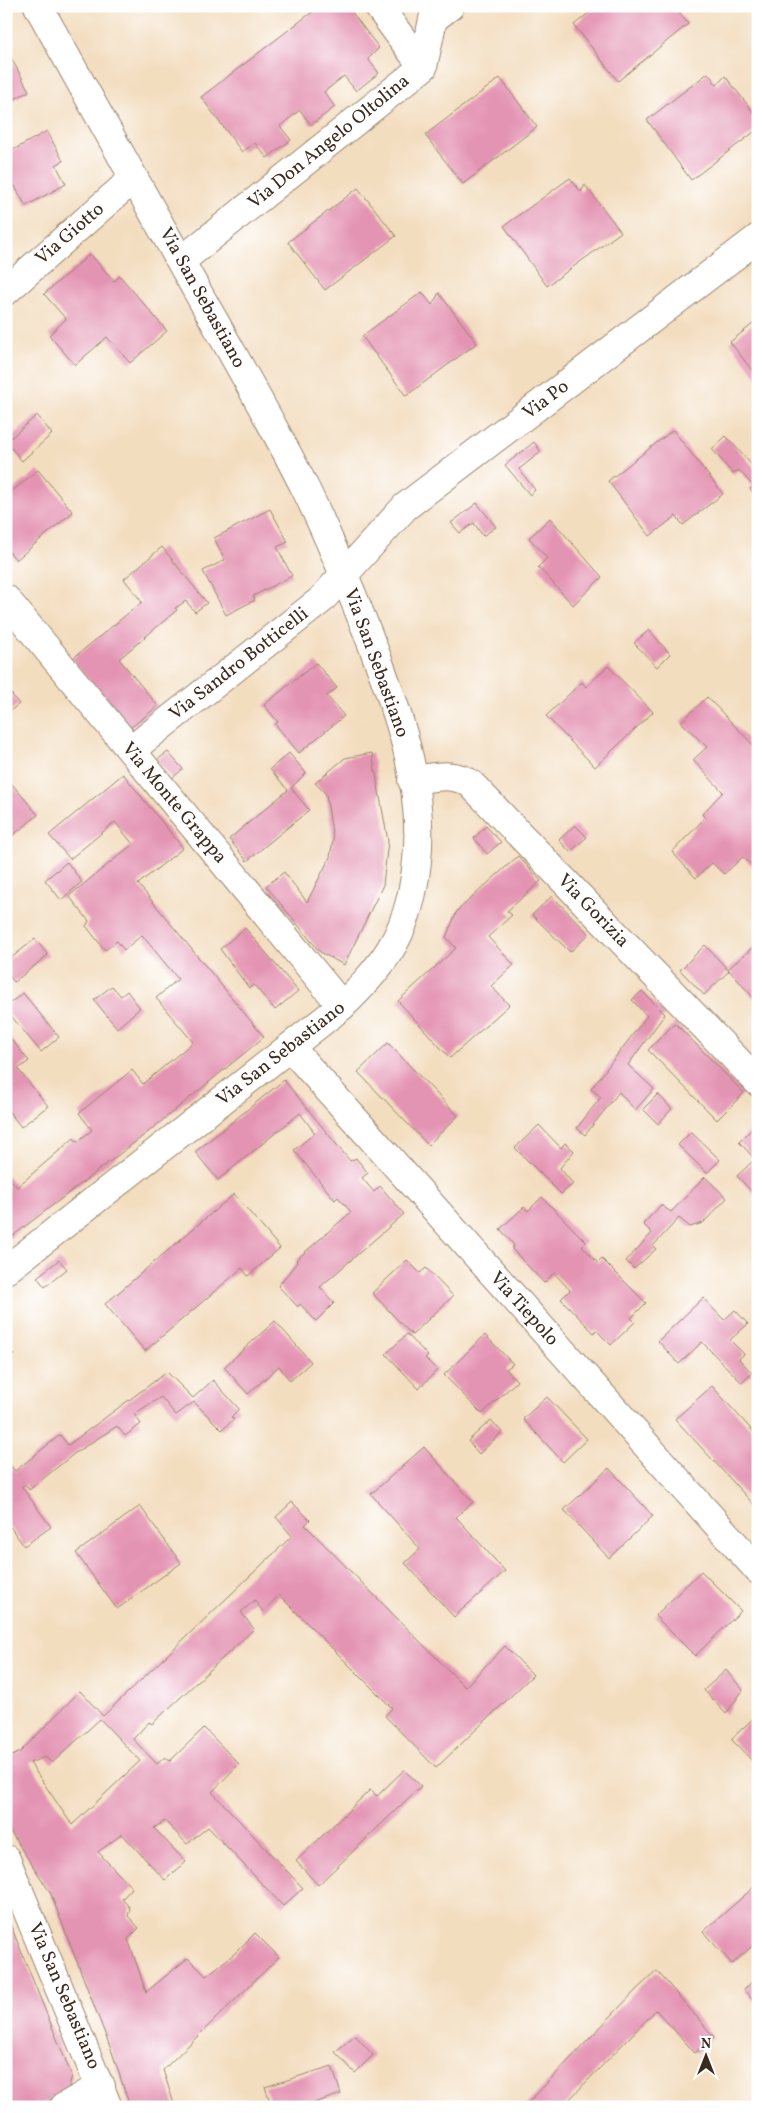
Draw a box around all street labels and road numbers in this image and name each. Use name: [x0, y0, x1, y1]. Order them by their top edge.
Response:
street label: Via Don Angelo Oltolina: [243, 69, 415, 215]
street label: Via Giotto: [30, 197, 110, 271]
street label: Via San Sebastiano: [153, 223, 251, 373]
street label: Via Po: [517, 374, 575, 426]
street label: Via San Sebastiano: [337, 585, 415, 741]
street label: Via Sandro Botticelli: [164, 601, 314, 727]
street label: Via Monte Grappa: [115, 737, 233, 869]
street label: Via Gorizia: [551, 868, 635, 954]
street label: Via San Sebastiano: [211, 995, 351, 1113]
street label: Via Tiepolo: [484, 1266, 564, 1352]
street label: Via San Sebastiano: [21, 1919, 107, 2073]

